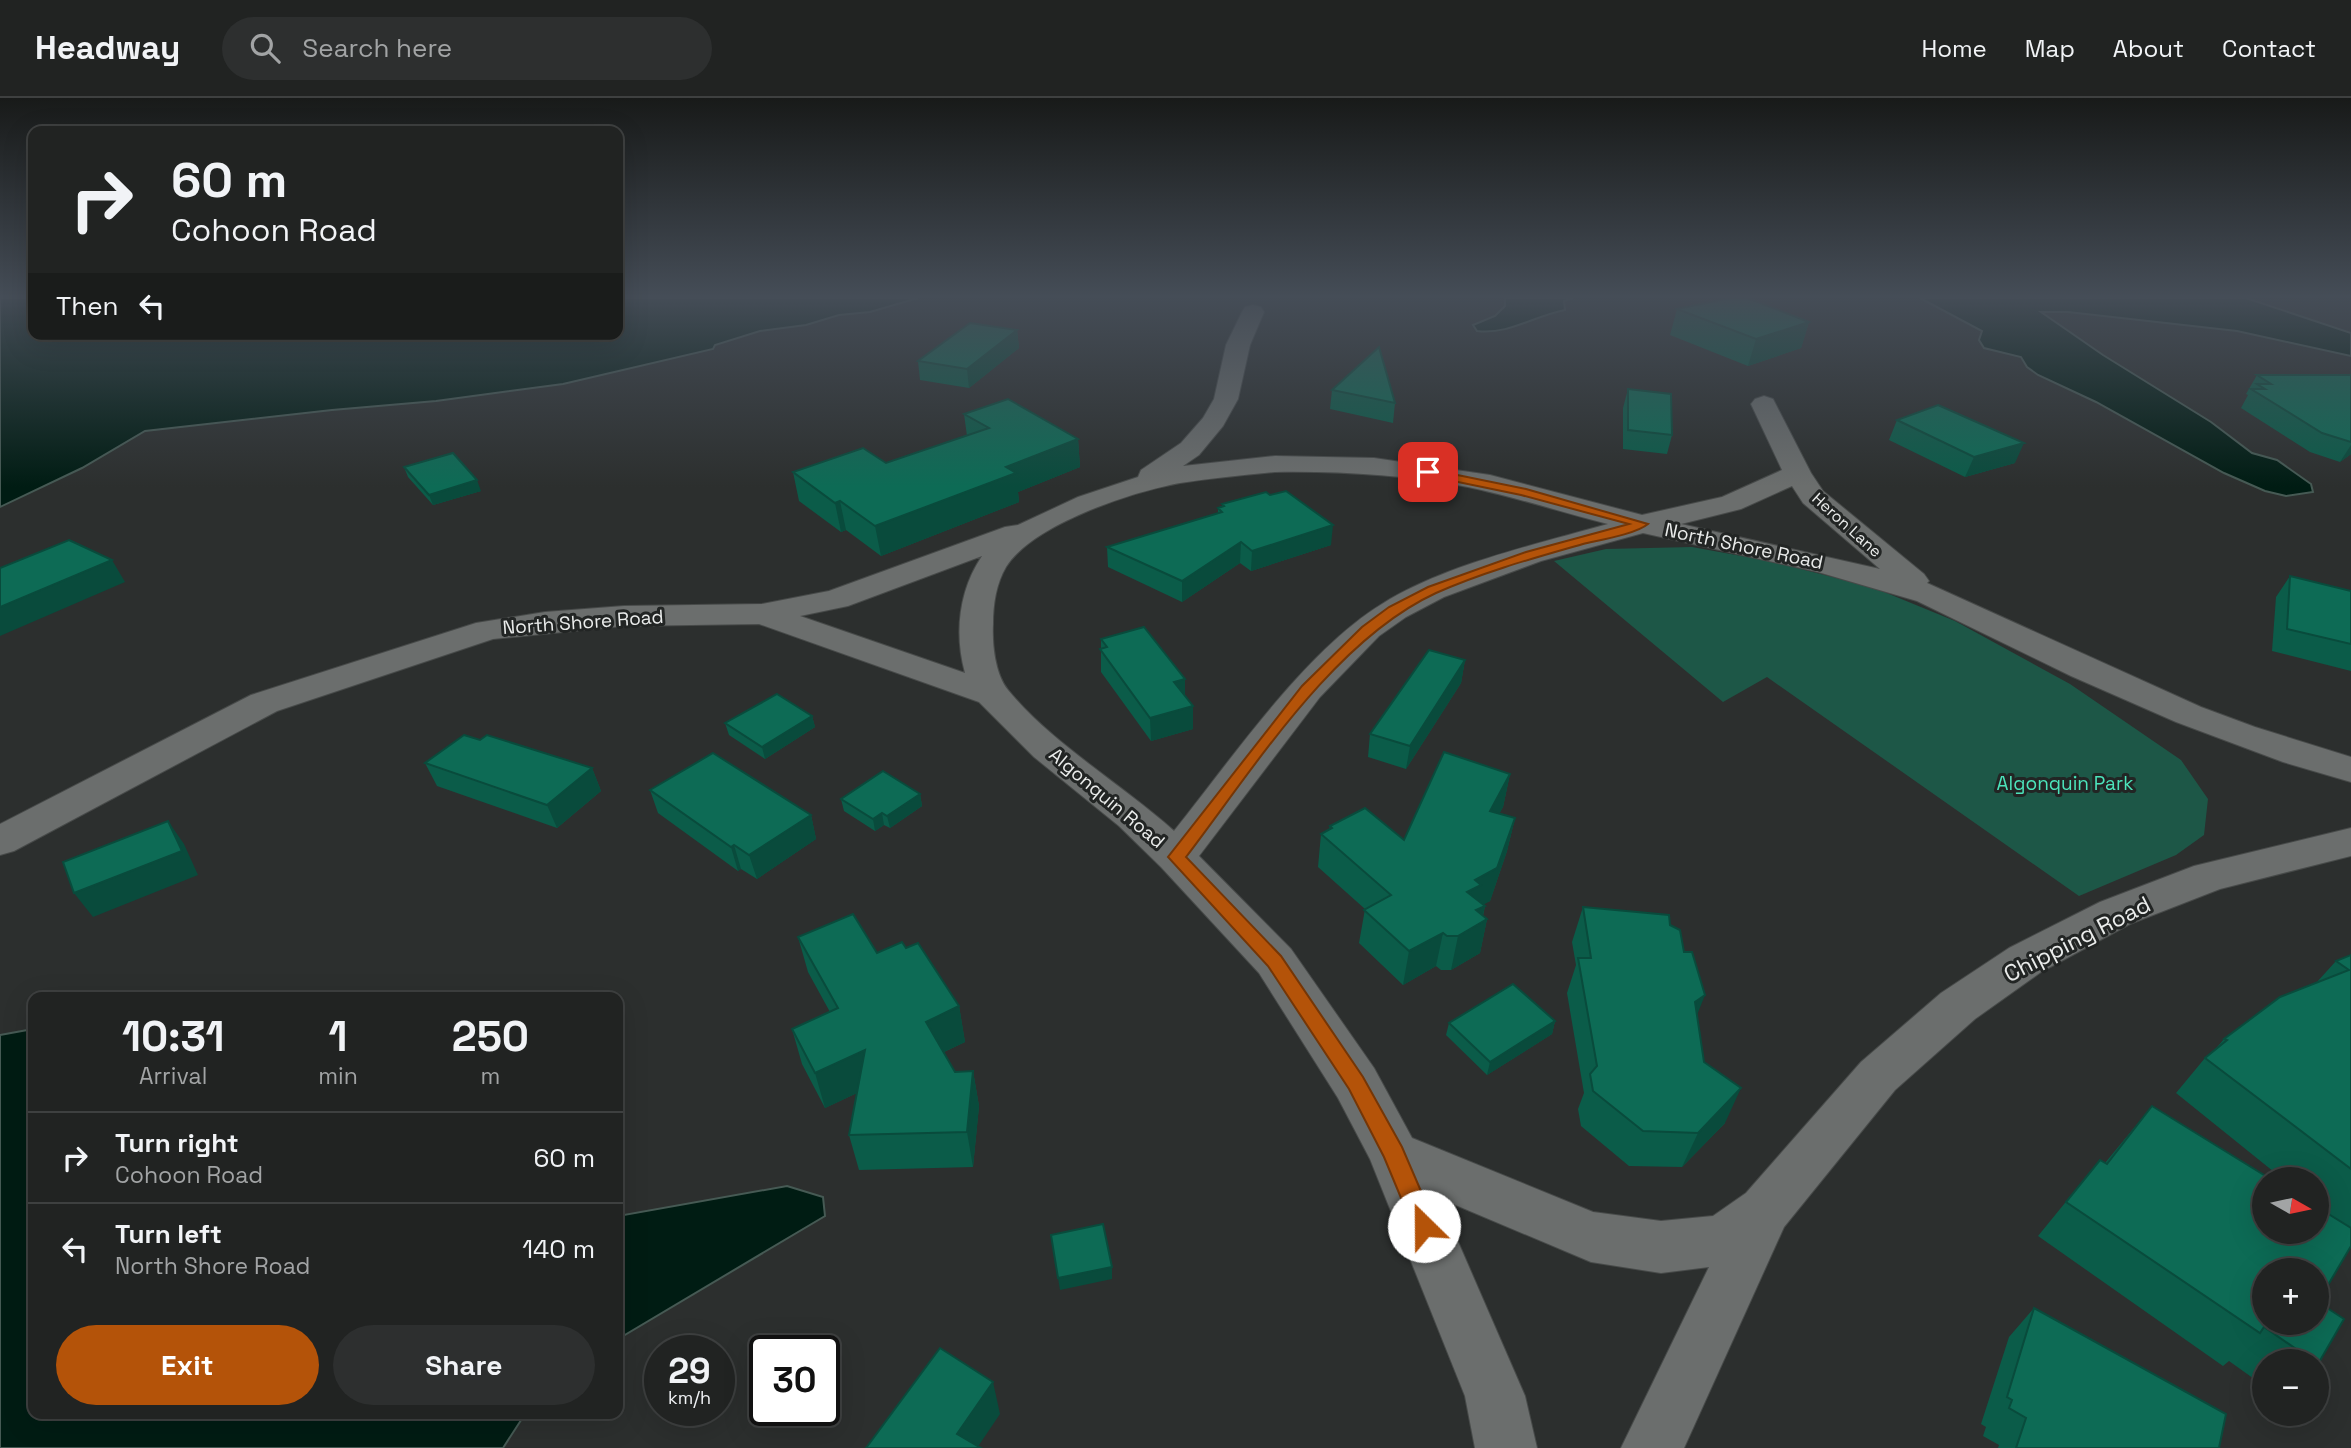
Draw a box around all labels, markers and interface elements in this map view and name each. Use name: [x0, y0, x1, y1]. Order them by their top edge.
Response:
search box: [222, 17, 712, 80]
text: Headway: [35, 27, 180, 69]
icon: search: [246, 29, 284, 67]
text: Search here: [302, 31, 452, 65]
text: Home: [1921, 33, 1987, 64]
text: Map: [2025, 33, 2075, 64]
text: About: [2113, 33, 2184, 64]
text: Contact: [2222, 33, 2316, 64]
text: 60 m: [171, 149, 287, 211]
icon: right: [56, 154, 147, 245]
text: Cohoon Road: [171, 210, 377, 250]
icon: left: [133, 287, 171, 325]
text: Then: [56, 289, 119, 323]
pin: [1398, 442, 1458, 502]
icon: arrive: [1409, 453, 1447, 491]
street label: Heron Lane: [1808, 488, 1886, 562]
street label: North Shore Road: [1662, 517, 1826, 575]
street label: North Shore Road: [502, 604, 664, 640]
street label: Algonquin Road: [1044, 742, 1170, 854]
park label: Algonquin Park: [1997, 771, 2133, 796]
street label: Chipping Road: [1998, 889, 2156, 989]
text: 10:31: [122, 1010, 224, 1063]
text: 1: [329, 1010, 348, 1063]
text: 250: [452, 1010, 529, 1063]
text: Arrival: [139, 1061, 207, 1091]
text: min: [318, 1061, 358, 1091]
text: m: [481, 1061, 500, 1091]
text: Turn right: [115, 1126, 239, 1160]
icon: right: [56, 1139, 94, 1177]
text: 60 m: [533, 1141, 595, 1175]
text: Cohoon Road: [115, 1160, 263, 1190]
north arrow: [2252, 1167, 2329, 1244]
map controls: [2252, 1167, 2329, 1426]
position arrow: [1387, 1189, 1461, 1263]
text: Turn left: [115, 1217, 222, 1251]
icon: left: [56, 1230, 94, 1268]
text: 140 m: [522, 1232, 595, 1266]
text: North Shore Road: [115, 1251, 310, 1281]
button: +: [2252, 1258, 2329, 1335]
button: Exit: [56, 1325, 319, 1405]
button: Share: [333, 1325, 595, 1405]
speed limit sign: 30: [749, 1335, 840, 1426]
text: 29: [668, 1349, 711, 1393]
button: −: [2252, 1349, 2329, 1426]
text: km/h: [668, 1386, 711, 1409]

